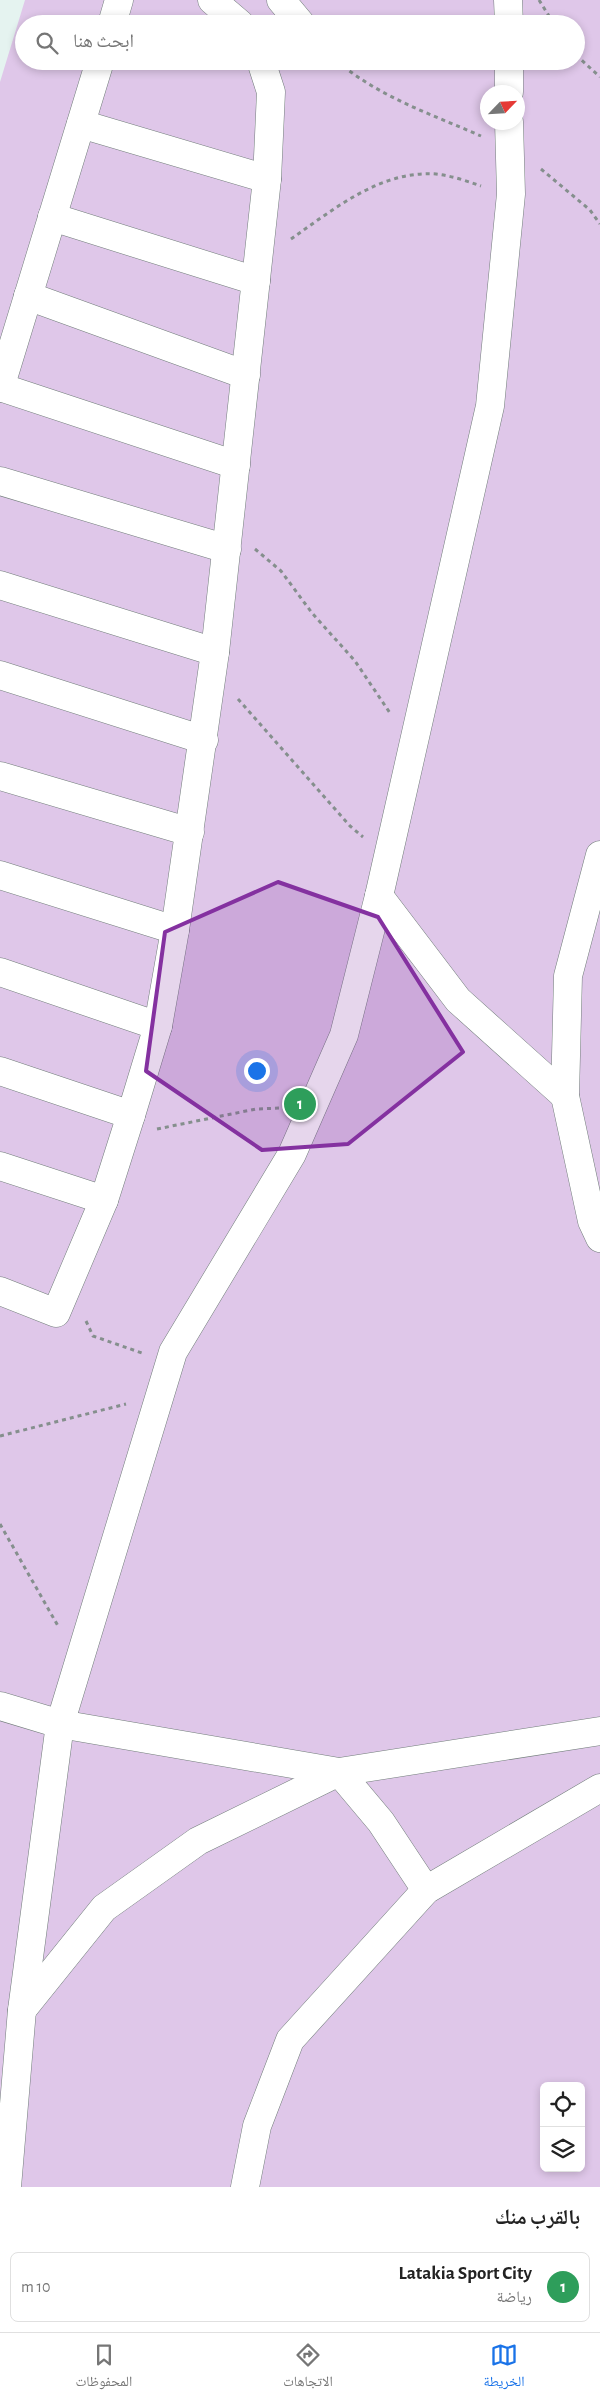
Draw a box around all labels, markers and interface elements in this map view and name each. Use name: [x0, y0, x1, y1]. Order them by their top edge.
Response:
search box: [15, 15, 585, 70]
icon: search: [33, 29, 61, 57]
text: ابحث هنا: [73, 32, 134, 51]
north arrow: [480, 85, 525, 130]
your location: [244, 1058, 270, 1084]
pin: 1: [284, 1085, 316, 1123]
map controls: [540, 2082, 585, 2172]
button: locate: [540, 2082, 585, 2127]
button: layers: [540, 2127, 585, 2172]
text: بالقرب منك: [495, 2207, 580, 2228]
text: Latakia Sport City: [398, 2264, 532, 2283]
text: 10 m: [21, 2279, 50, 2295]
text: 1: [560, 2279, 566, 2295]
text: رياضة: [496, 2289, 532, 2305]
tab: المحفوظات: [75, 2341, 132, 2395]
tab: الاتجاهات: [283, 2341, 333, 2395]
tab: الخريطة: [483, 2341, 525, 2395]

